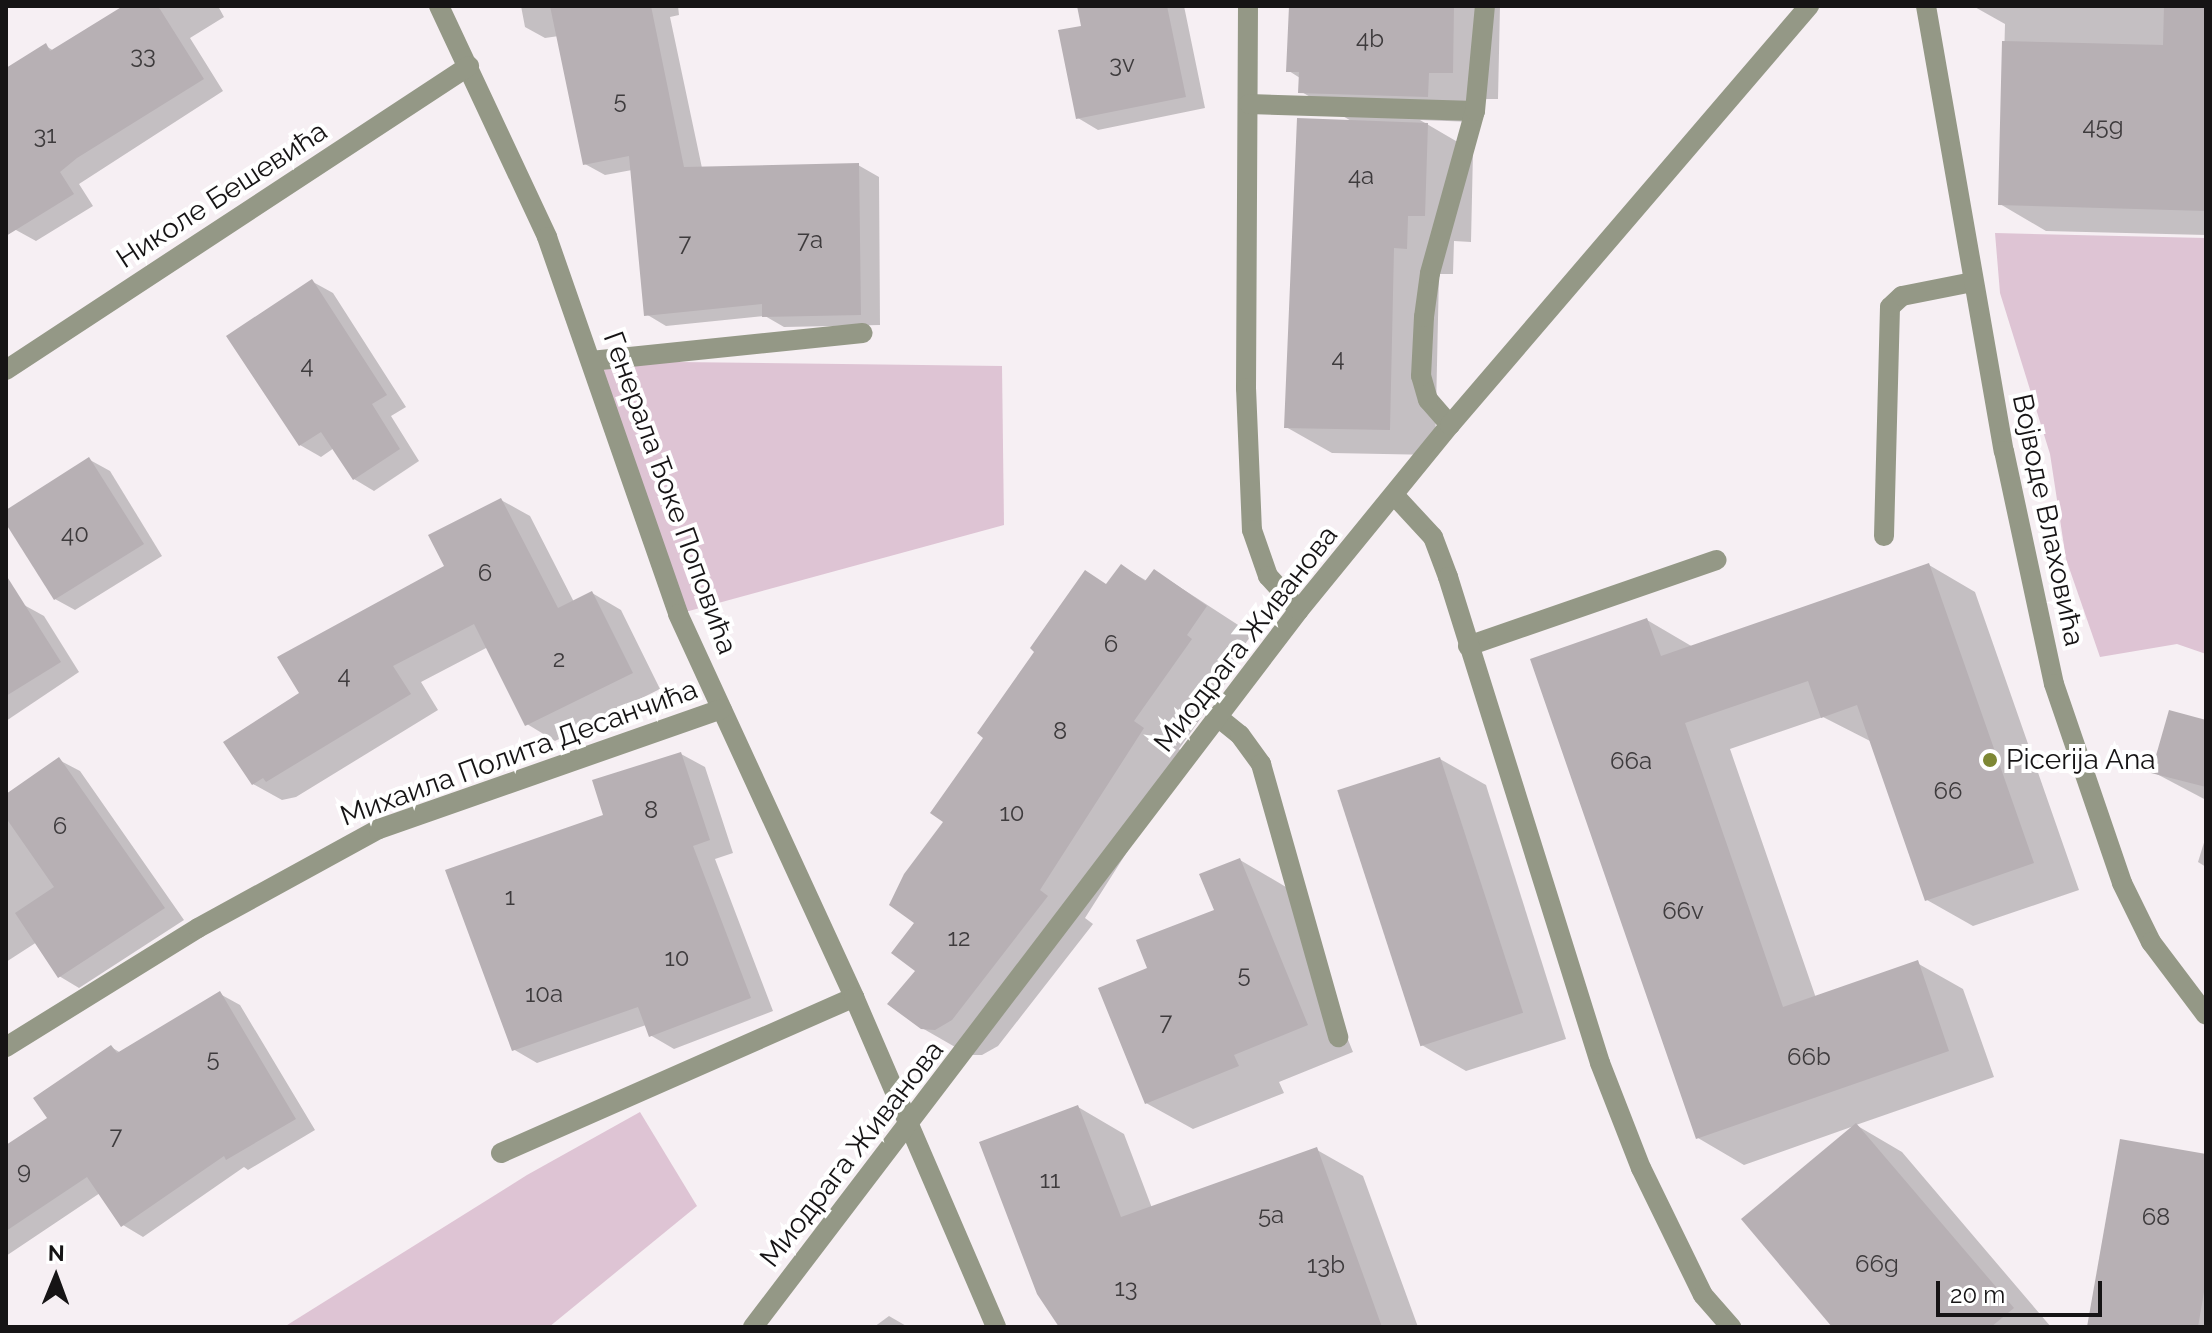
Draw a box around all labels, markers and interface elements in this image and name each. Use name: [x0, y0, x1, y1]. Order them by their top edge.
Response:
house number: 4b: [1356, 25, 1384, 53]
house number: 33: [130, 41, 156, 69]
house number: 3v: [1109, 50, 1135, 78]
house number: 5: [613, 86, 627, 114]
house number: 45g: [2082, 112, 2124, 140]
street label: Николе Бешевића: [111, 114, 333, 276]
house number: 31: [33, 121, 57, 149]
house number: 4a: [1348, 162, 1374, 190]
house number: 7a: [797, 226, 823, 254]
house number: 7: [679, 229, 691, 257]
street label: Генерала Ђоке Поповића: [596, 327, 744, 659]
house number: 4: [1331, 344, 1345, 372]
house number: 4: [300, 351, 314, 379]
street label: Војводе Влаховића: [2005, 391, 2091, 649]
street label: Миодрага Живанова: [1147, 519, 1345, 759]
house number: 40: [61, 520, 89, 548]
house number: 6: [478, 559, 492, 587]
house number: 6: [1104, 630, 1118, 658]
house number: 2: [553, 645, 565, 673]
house number: 4: [337, 661, 351, 689]
street label: Михаила Полита Десанчића: [336, 673, 702, 833]
house number: 8: [1053, 717, 1067, 745]
place label: Picerija Ana: [2006, 743, 2156, 777]
house number: 66a: [1610, 747, 1652, 775]
marker: Picerija Ana: [1981, 751, 1999, 769]
house number: 66: [1934, 777, 1962, 805]
house number: 8: [644, 796, 658, 824]
house number: 10: [1000, 799, 1024, 827]
house number: 6: [53, 812, 67, 840]
house number: 1: [505, 883, 515, 911]
house number: 66v: [1662, 897, 1704, 925]
house number: 12: [948, 924, 970, 952]
house number: 10: [665, 944, 689, 972]
house number: 5: [1237, 960, 1251, 988]
house number: 10a: [525, 980, 563, 1008]
house number: 7: [1160, 1008, 1172, 1036]
street label: Миодрага Живанова: [753, 1034, 951, 1274]
house number: 66b: [1787, 1043, 1831, 1071]
house number: 5: [206, 1044, 220, 1072]
house number: 7: [110, 1122, 122, 1150]
house number: 9: [17, 1157, 31, 1185]
house number: 11: [1040, 1166, 1060, 1194]
house number: 5a: [1258, 1201, 1284, 1229]
house number: 68: [2142, 1203, 2170, 1231]
north arrow: [16, 1237, 96, 1317]
text: N: [48, 1240, 65, 1266]
house number: 66g: [1855, 1250, 1899, 1278]
house number: 13b: [1307, 1251, 1345, 1279]
scale bar: [1940, 1265, 2106, 1315]
house number: 13: [1114, 1274, 1138, 1302]
text: 20 m: [1950, 1280, 2005, 1309]

